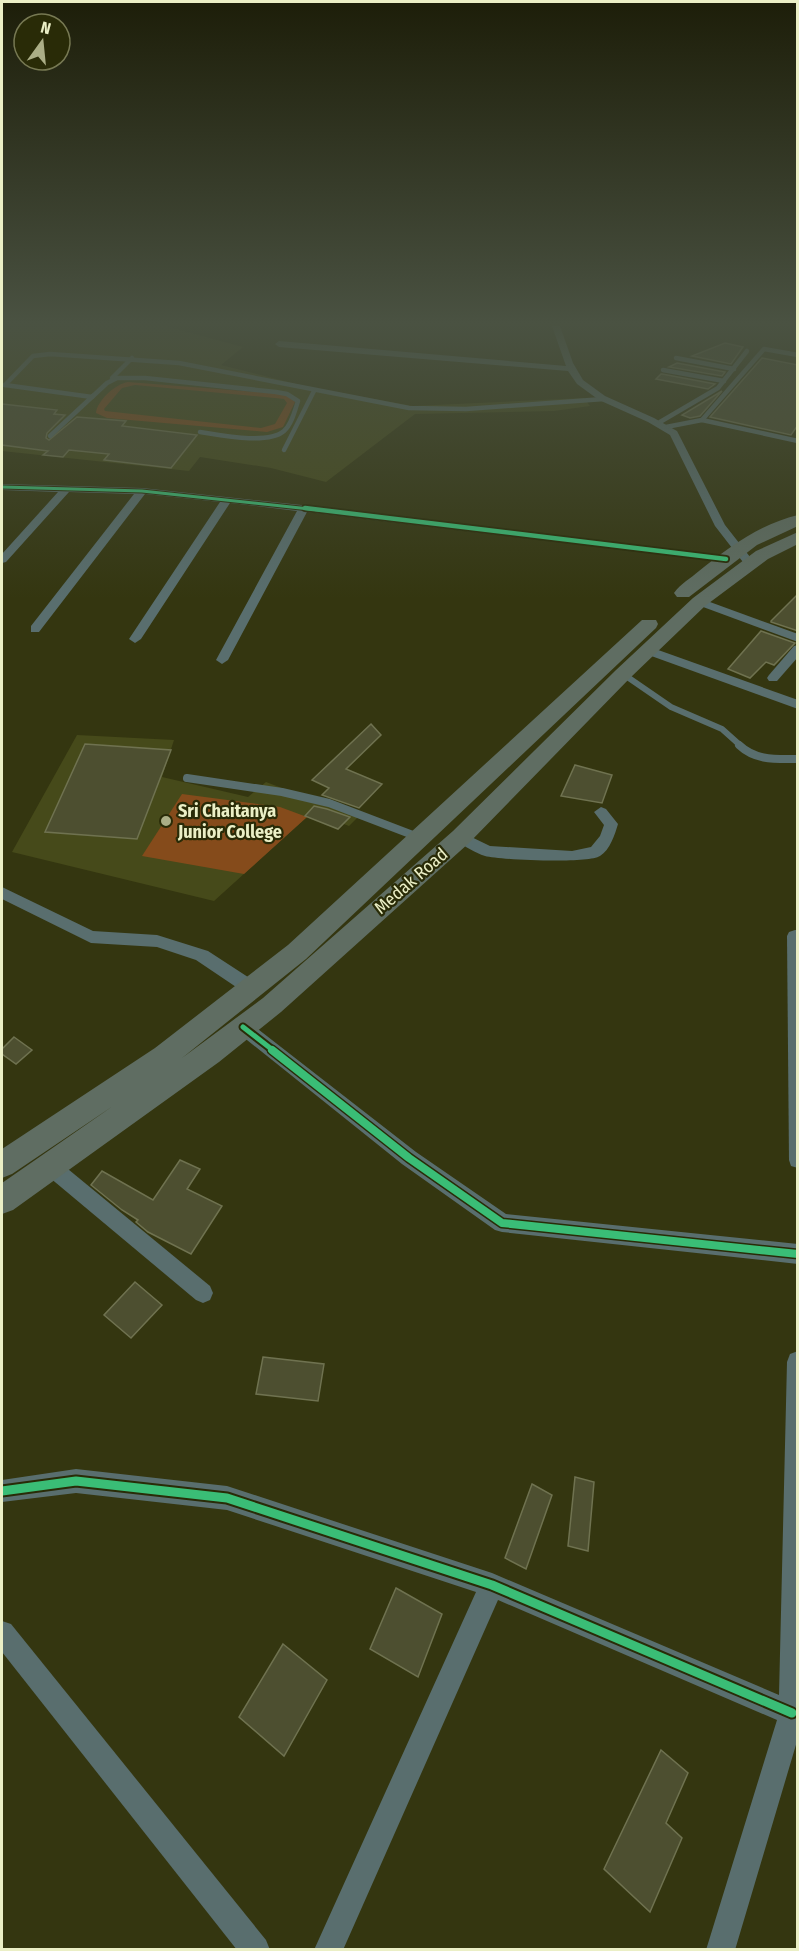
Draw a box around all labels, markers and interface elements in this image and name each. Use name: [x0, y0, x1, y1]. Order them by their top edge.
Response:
north arrow: [12, 12, 72, 72]
text: N: [39, 18, 53, 38]
place label: Sri Chaitanya Junior College: [177, 800, 282, 843]
marker: Sri Chaitanya Junior College: [159, 814, 173, 828]
street label: Medak Road: [370, 843, 452, 919]

